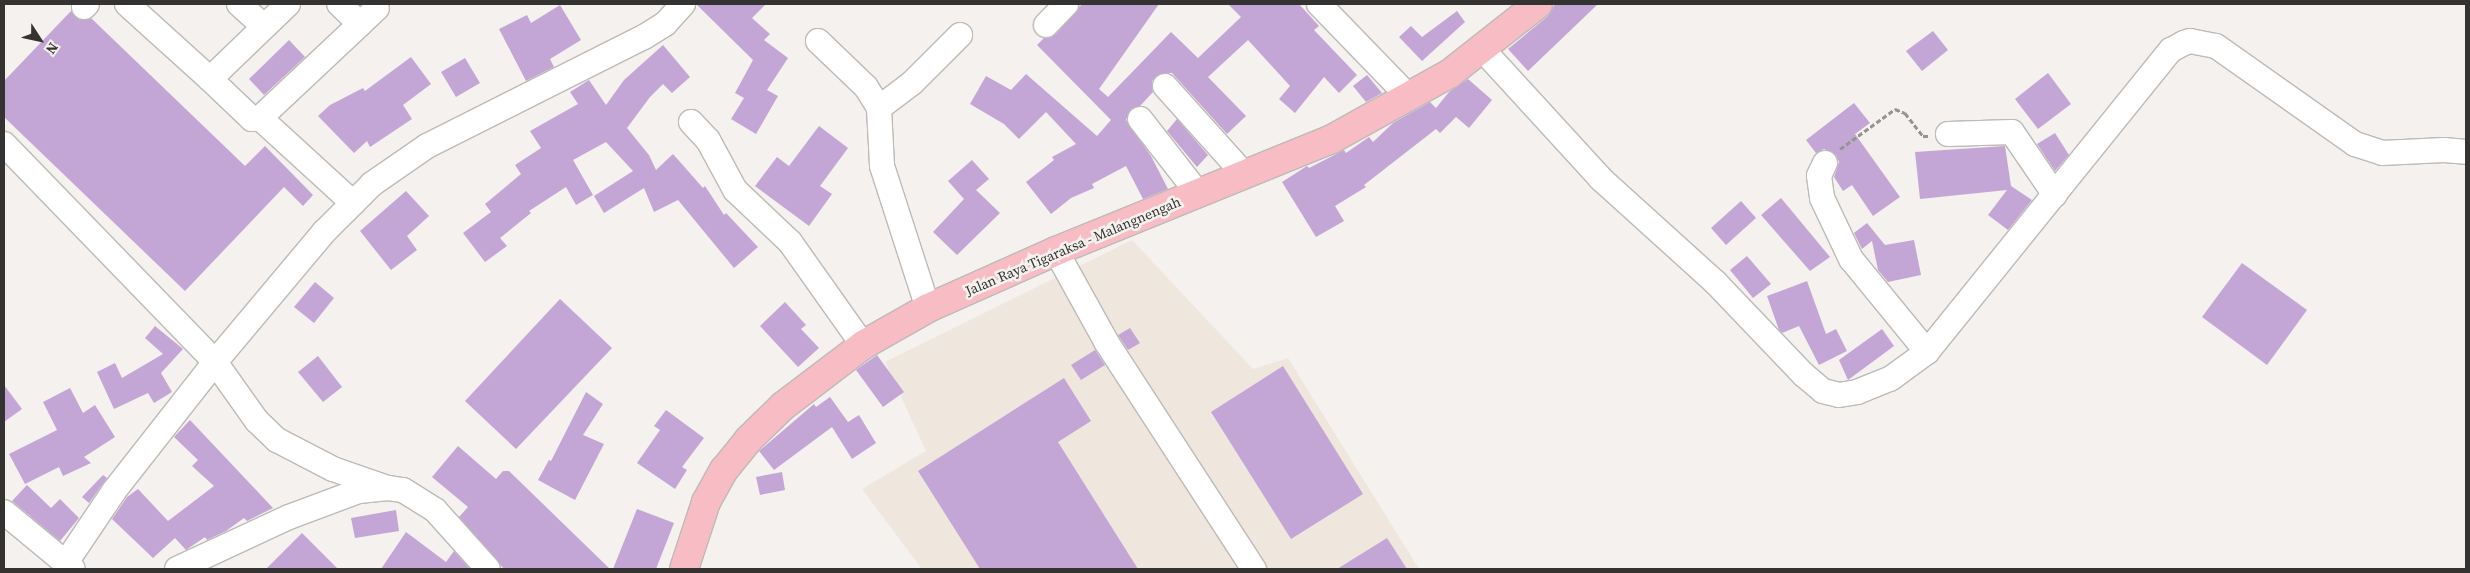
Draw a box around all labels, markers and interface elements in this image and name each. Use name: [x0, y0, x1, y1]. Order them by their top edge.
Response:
north arrow: [15, 15, 65, 65]
text: N: [41, 39, 63, 59]
street label: Jalan Raya Tigaraksa - Malangnengah: [963, 193, 1183, 299]

